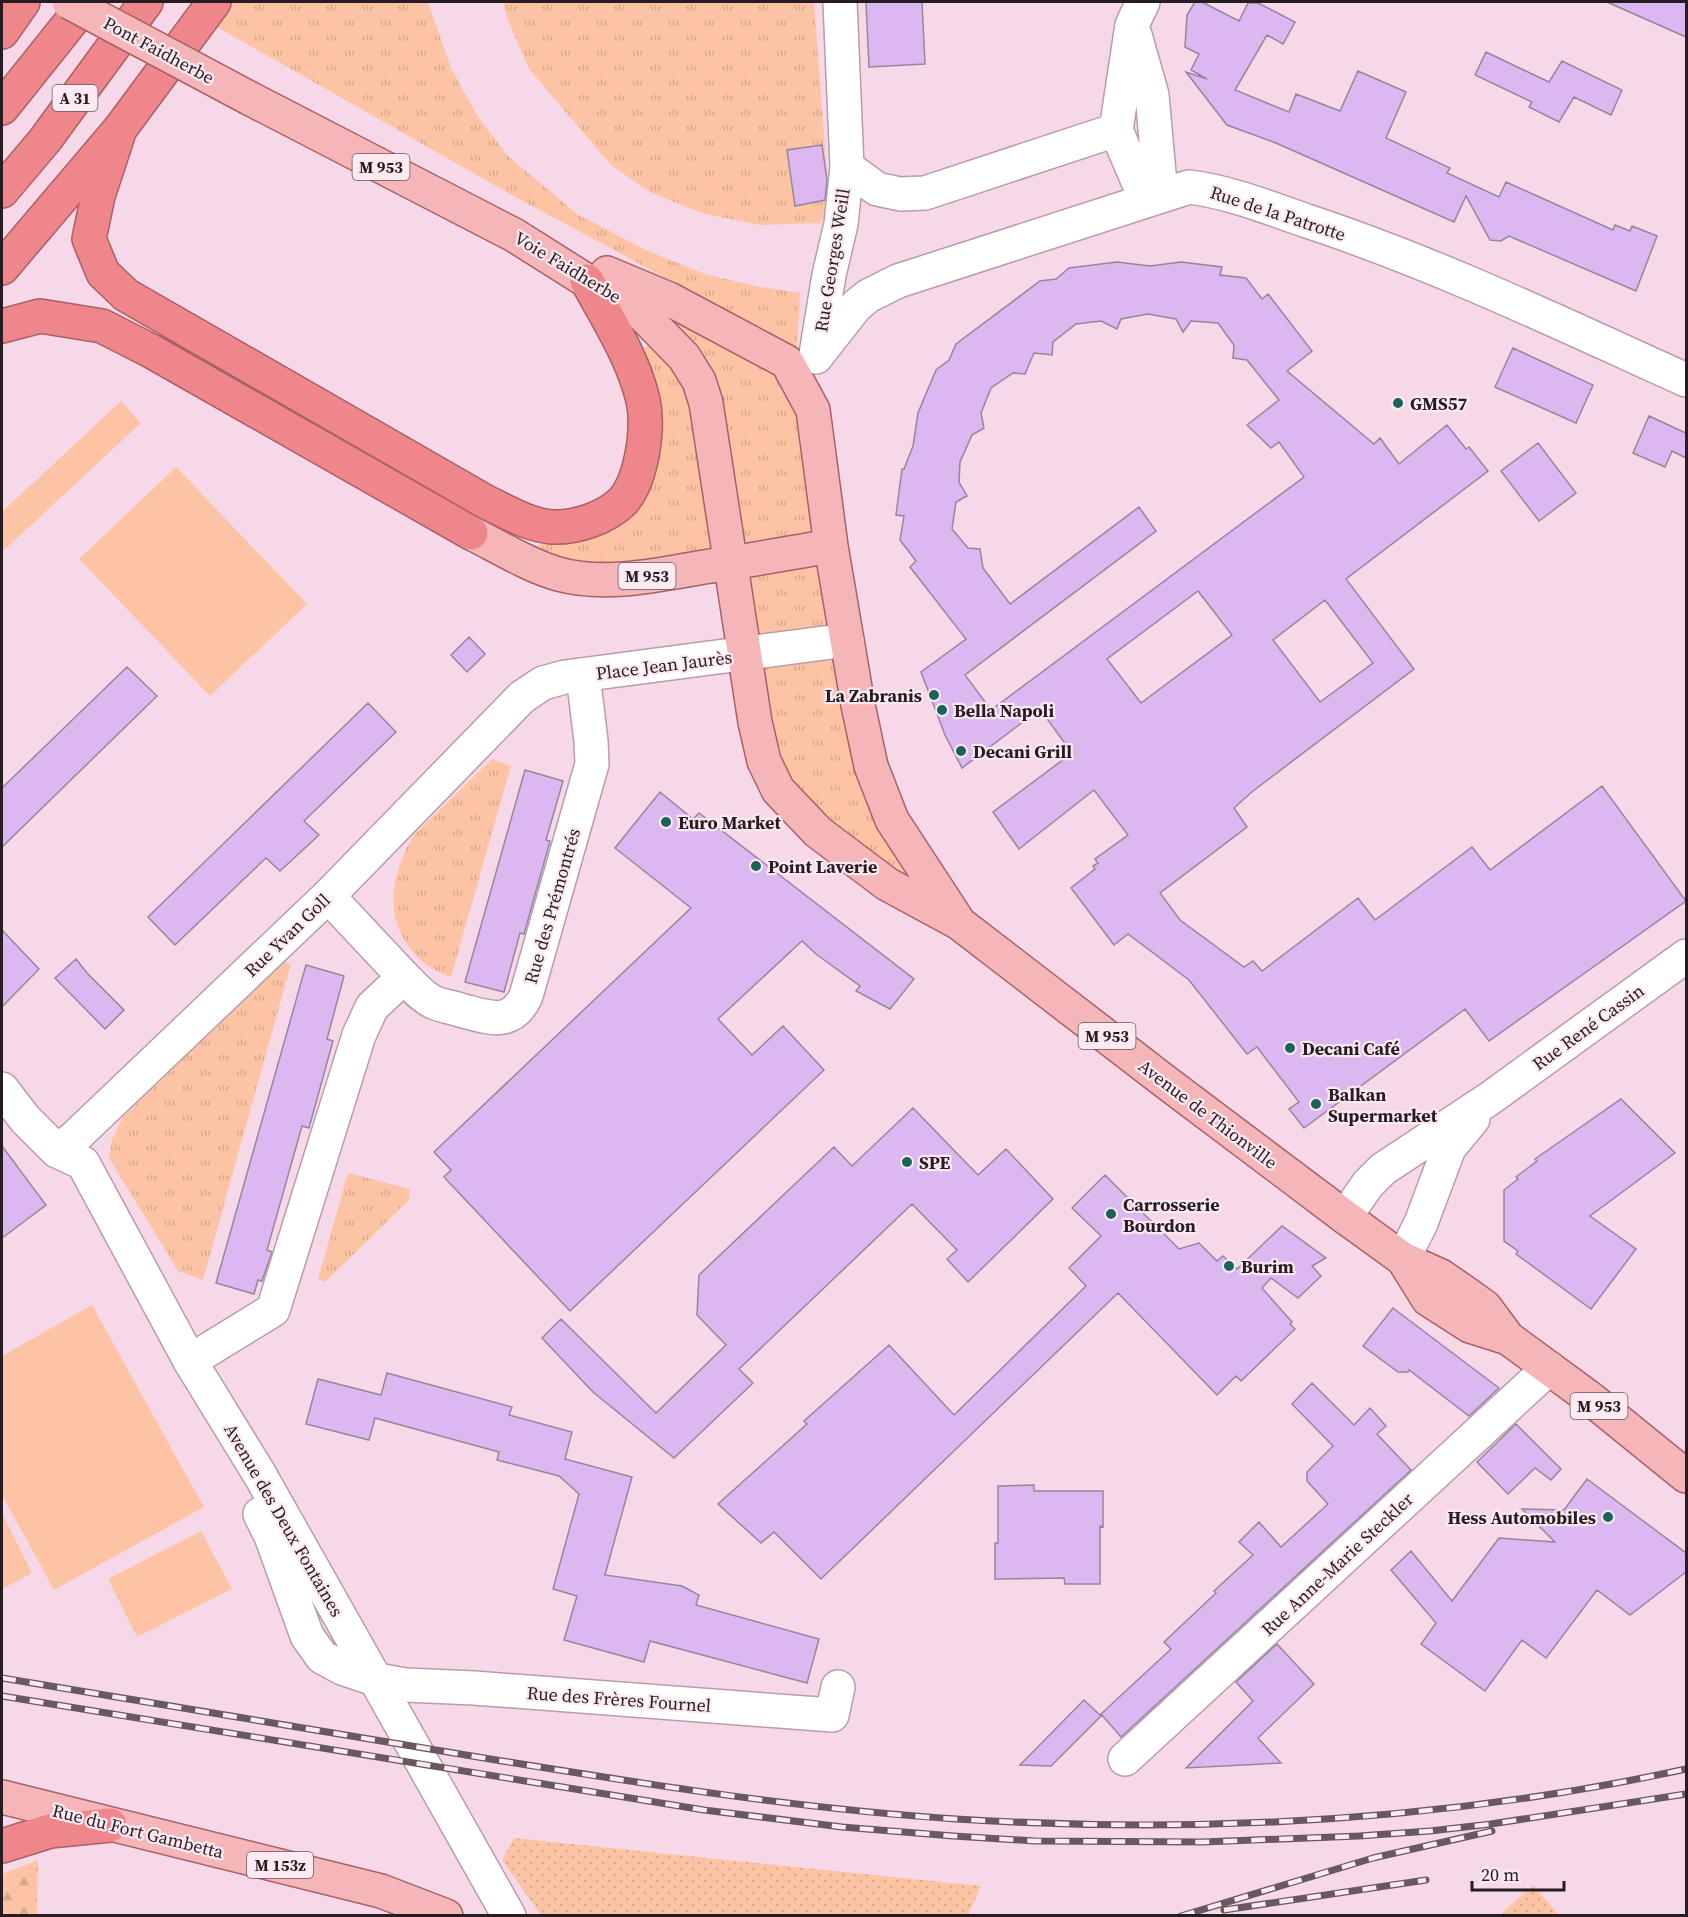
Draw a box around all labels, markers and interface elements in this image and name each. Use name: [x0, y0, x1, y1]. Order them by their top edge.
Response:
street label: Pont Faidherbe: [99, 10, 219, 90]
road number: A 31: [52, 85, 98, 111]
road number: M 953: [352, 154, 410, 180]
street label: Rue de la Patrotte: [1207, 179, 1349, 247]
street label: Rue Georges Weill: [808, 186, 856, 334]
street label: Voie Faidherbe: [510, 225, 626, 309]
place label: GMS57: [1410, 391, 1468, 416]
marker: GMS57: [1391, 396, 1405, 410]
road number: M 953: [618, 563, 676, 589]
street label: Place Jean Jaurès: [594, 644, 734, 686]
place label: La Zabranis: [825, 683, 922, 708]
marker: La Zabranis: [927, 688, 941, 702]
place label: Bella Napoli: [954, 698, 1054, 723]
marker: Bella Napoli: [935, 703, 949, 717]
place label: Decani Grill: [973, 739, 1072, 764]
marker: Decani Grill: [954, 744, 968, 758]
place label: Euro Market: [678, 810, 781, 835]
marker: Euro Market: [659, 815, 673, 829]
street label: Rue des Prémontrés: [518, 825, 586, 987]
place label: Point Laverie: [768, 854, 877, 879]
marker: Point Laverie: [749, 859, 763, 873]
street label: Rue Yvan Goll: [239, 888, 335, 982]
street label: Rue René Cassin: [1527, 978, 1649, 1076]
road number: M 953: [1078, 1023, 1136, 1049]
place label: Decani Café: [1302, 1036, 1400, 1061]
marker: Decani Café: [1283, 1041, 1297, 1055]
street label: Avenue de Thionville: [1133, 1053, 1283, 1175]
place label: Balkan Supermarket: [1328, 1082, 1438, 1128]
marker: Balkan Supermarket: [1309, 1097, 1323, 1111]
place label: SPE: [919, 1150, 951, 1175]
marker: SPE: [900, 1155, 914, 1169]
place label: Carrosserie Bourdon: [1123, 1192, 1220, 1238]
marker: Carrosserie Bourdon: [1104, 1207, 1118, 1221]
place label: Burim: [1241, 1254, 1294, 1279]
marker: Burim: [1222, 1259, 1236, 1273]
road number: M 953: [1570, 1393, 1628, 1419]
street label: Avenue des Deux Fontaines: [218, 1419, 350, 1621]
street label: Rue Anne-Marie Steckler: [1255, 1486, 1419, 1641]
place label: Hess Automobiles: [1448, 1505, 1596, 1530]
marker: Hess Automobiles: [1601, 1510, 1615, 1524]
street label: Rue des Frères Fournel: [526, 1680, 712, 1718]
street label: Rue du Fort Gambetta: [50, 1798, 227, 1865]
road number: M 153z: [247, 1852, 313, 1878]
scale bar: [1472, 1854, 1564, 1892]
text: 20 m: [1481, 1862, 1519, 1887]

